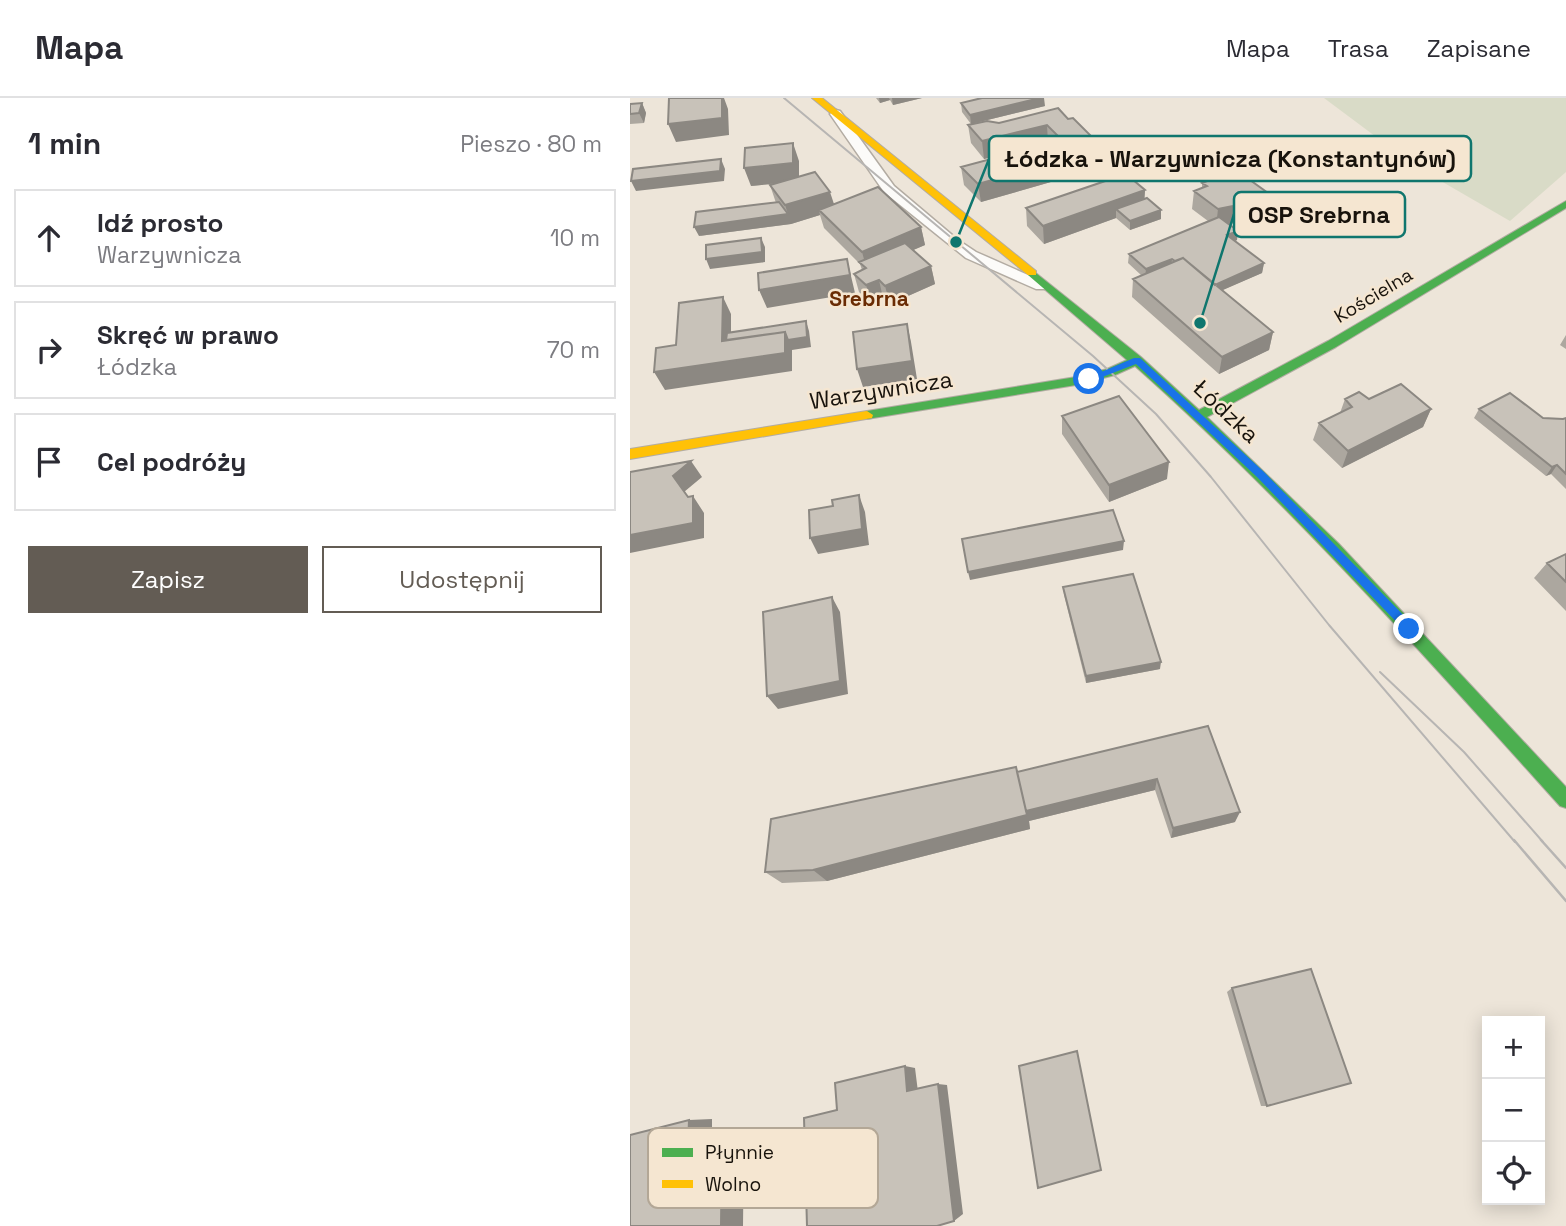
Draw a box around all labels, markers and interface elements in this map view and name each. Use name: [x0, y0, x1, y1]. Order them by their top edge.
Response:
text: Mapa: [35, 27, 123, 69]
text: Mapa: [1226, 33, 1290, 64]
text: Trasa: [1328, 33, 1389, 64]
text: Zapisane: [1427, 33, 1531, 64]
text: 1 min: [28, 124, 101, 163]
text: Pieszo · 80 m: [460, 129, 602, 159]
callout: Łódzka - Warzywnicza (Konstantynów): [989, 136, 1471, 181]
text: Łódzka - Warzywnicza (Konstantynów): [1004, 143, 1456, 174]
callout: OSP Srebrna: [1234, 192, 1405, 237]
text: OSP Srebrna: [1248, 199, 1390, 230]
text: Idź prosto: [97, 206, 224, 240]
icon: ahead: [30, 219, 68, 257]
text: 10 m: [550, 223, 600, 253]
text: Warzywnicza: [97, 240, 242, 270]
street label: Kościelna: [1329, 262, 1417, 329]
district label: Srebrna: [829, 285, 909, 312]
text: Skręć w prawo: [97, 318, 279, 352]
icon: right: [30, 331, 68, 369]
text: 70 m: [547, 335, 600, 365]
text: Łódzka: [97, 352, 177, 382]
route start: [1073, 363, 1104, 394]
street label: Warzywnicza: [807, 364, 955, 416]
street label: Łódzka: [1186, 373, 1266, 449]
icon: arrive: [30, 443, 68, 481]
text: Cel podróży: [97, 445, 246, 479]
button: Zapisz: [28, 546, 308, 613]
button: Udostępnij: [322, 546, 602, 613]
route end: [1393, 613, 1424, 644]
map controls: [1482, 1016, 1545, 1205]
button: +: [1482, 1016, 1545, 1079]
button: −: [1482, 1079, 1545, 1142]
legend: [648, 1128, 878, 1208]
text: Płynnie: [705, 1140, 774, 1165]
button: locate: [1482, 1142, 1545, 1205]
text: Wolno: [705, 1172, 761, 1197]

